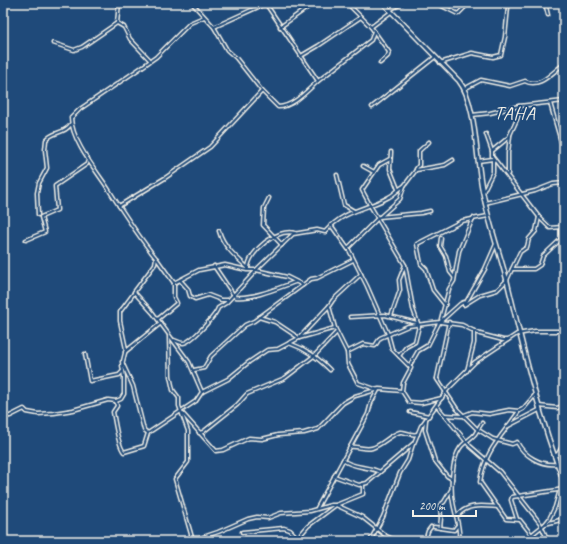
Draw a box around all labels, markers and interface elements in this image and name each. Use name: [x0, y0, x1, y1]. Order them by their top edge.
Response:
district label: TAHA: [494, 101, 536, 125]
scale bar: [413, 492, 476, 518]
text: 200 m: [419, 498, 446, 514]

